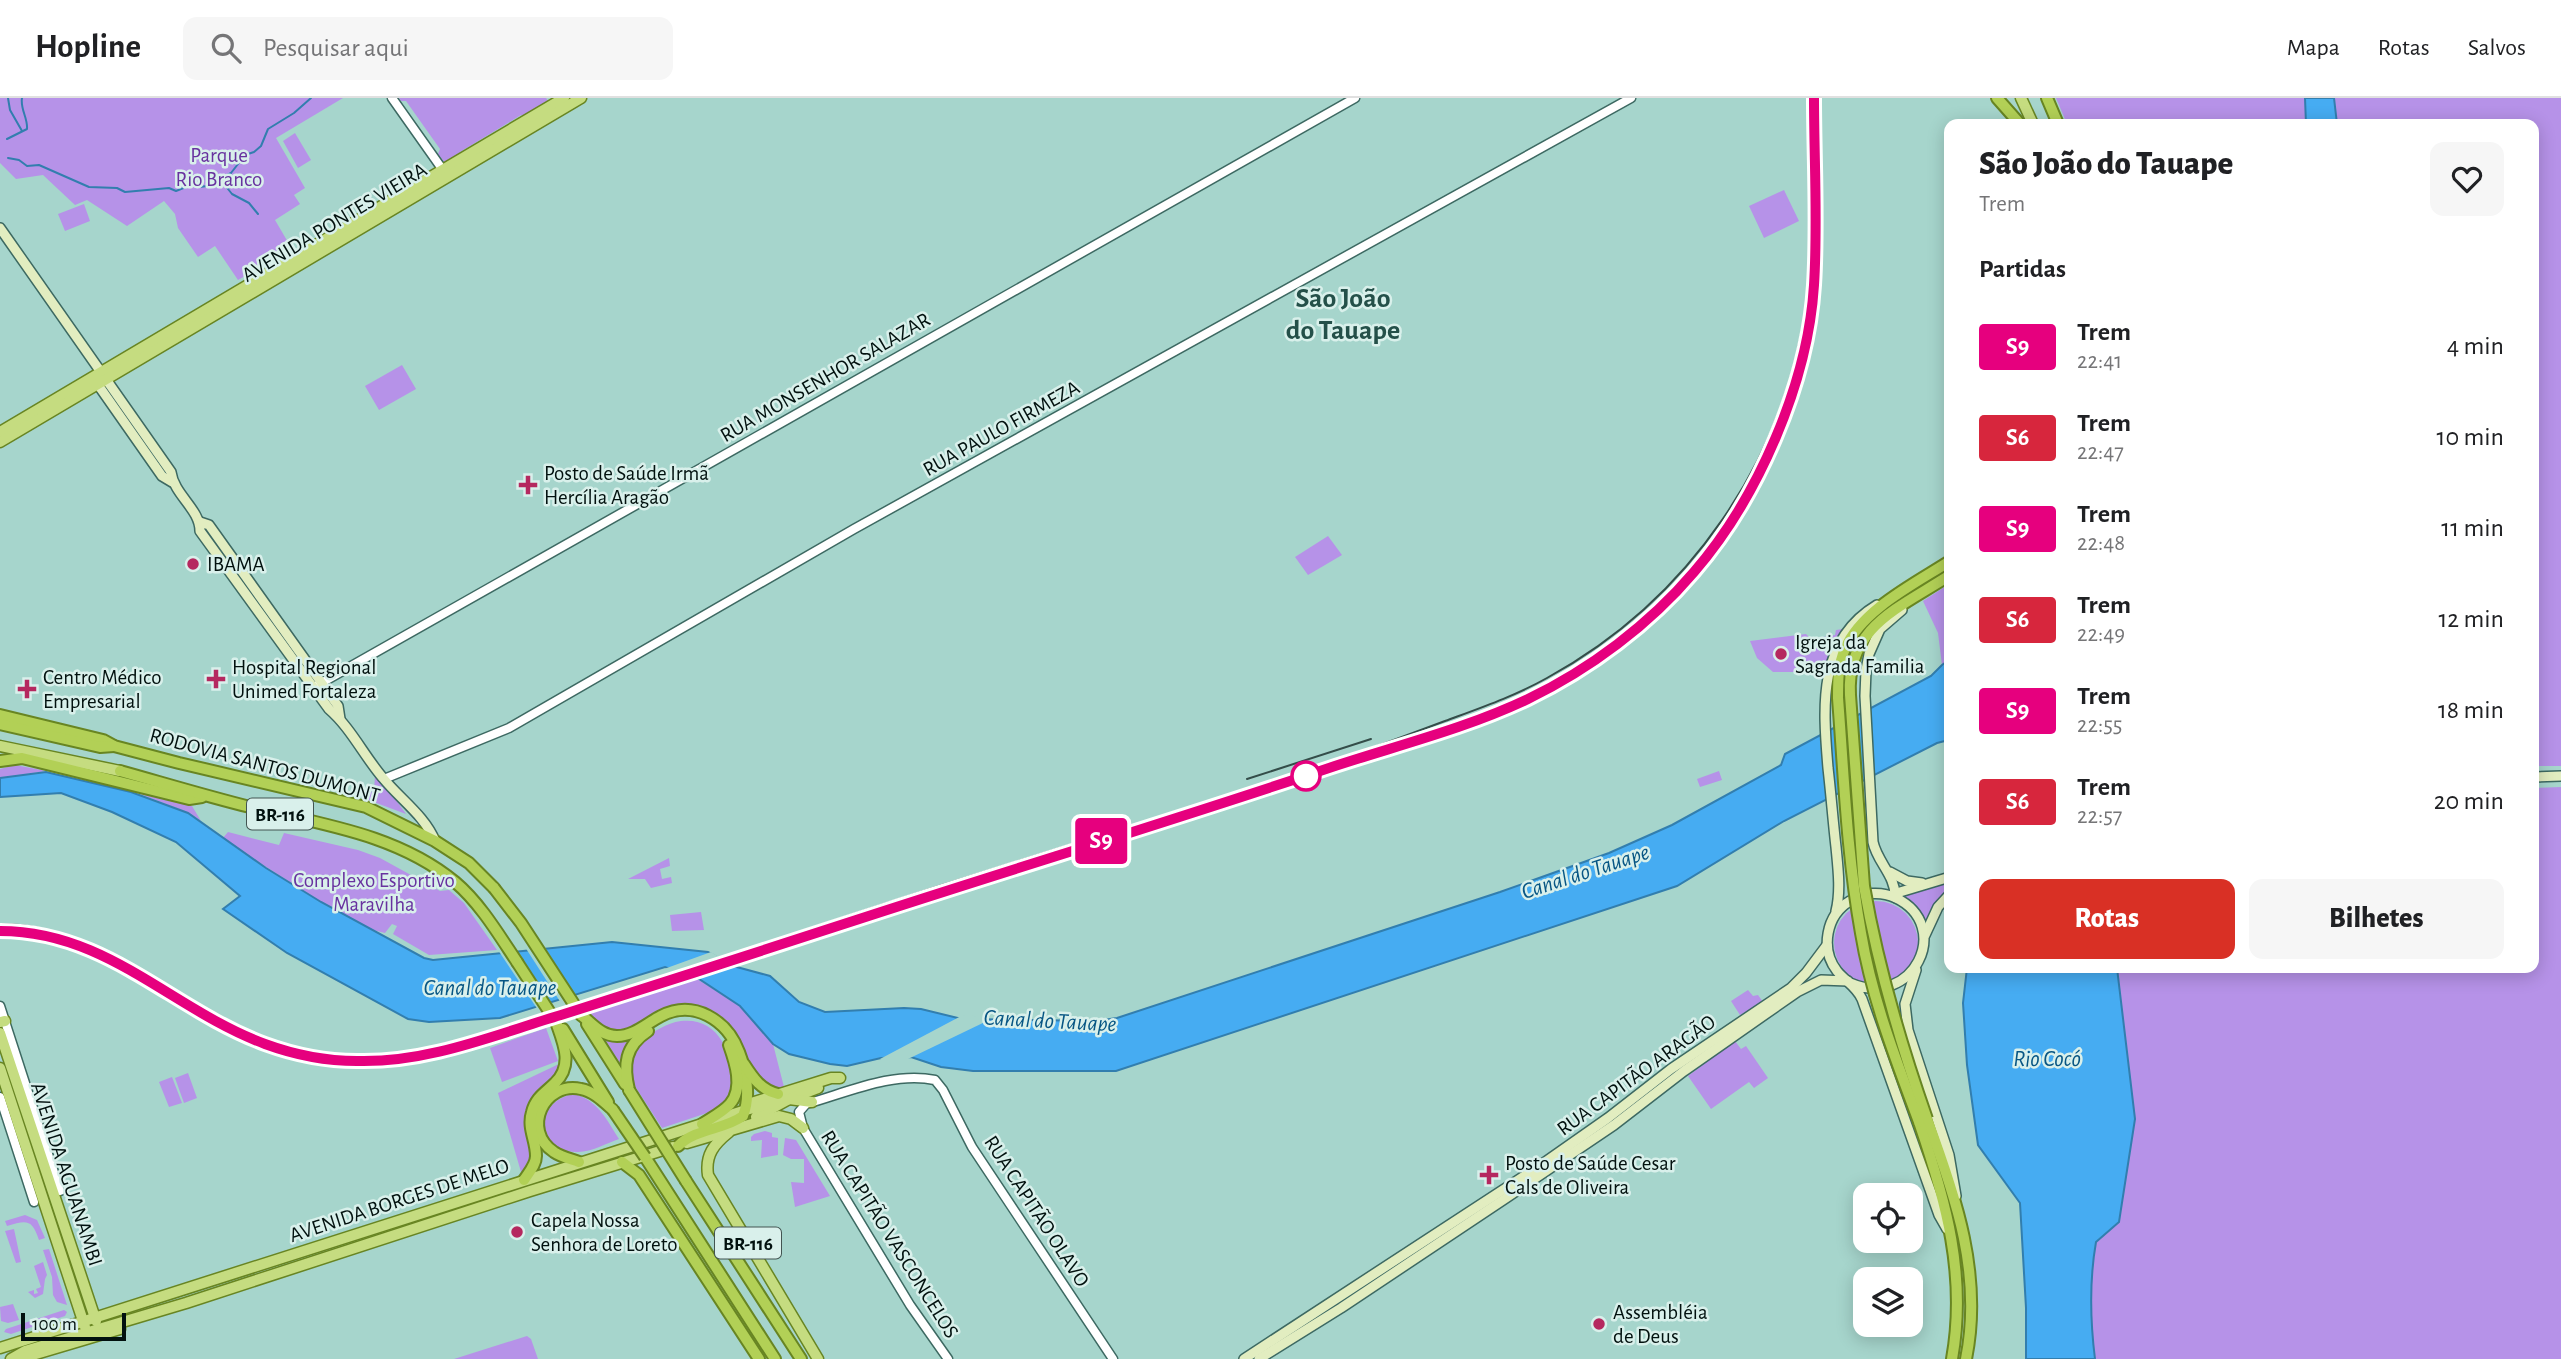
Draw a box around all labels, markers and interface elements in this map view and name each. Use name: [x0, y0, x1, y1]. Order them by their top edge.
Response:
search box: [183, 17, 673, 80]
icon: search: [207, 29, 245, 67]
text: Hopline: [35, 31, 141, 64]
text: Pesquisar aqui: [263, 35, 409, 61]
text: Mapa: [2287, 36, 2340, 60]
text: Rotas: [2378, 36, 2430, 60]
text: Salvos: [2468, 36, 2526, 60]
button: heart: [2430, 142, 2504, 216]
park label: Parque Rio Branco: [176, 145, 262, 190]
text: São João do Tauape: [1979, 148, 2233, 181]
street label: AVENIDA PONTES VIEIRA: [238, 159, 430, 286]
text: Trem: [1979, 193, 2025, 216]
text: Partidas: [1979, 256, 2066, 282]
district label: São João do Tauape: [1286, 285, 1400, 345]
street label: RUA MONSENHOR SALAZAR: [717, 309, 934, 446]
text: Trem: [2077, 319, 2131, 345]
text: 4 min: [2447, 333, 2504, 359]
text: S9: [2006, 335, 2029, 359]
text: 22:41: [2077, 350, 2122, 373]
street label: RUA PAULO FIRMEZA: [919, 377, 1083, 480]
text: Trem: [2077, 410, 2131, 436]
text: 10 min: [2437, 424, 2504, 450]
text: S6: [2006, 426, 2029, 450]
text: 22:47: [2077, 441, 2124, 464]
place label: Posto de Saúde Irmã Hercília Aragão: [544, 463, 709, 508]
marker: Posto de Saúde Irmã Hercília Aragão: [518, 475, 538, 495]
text: Trem: [2077, 501, 2131, 527]
text: 11 min: [2441, 515, 2504, 541]
text: S9: [2006, 517, 2029, 541]
text: 22:48: [2077, 532, 2125, 555]
place label: IBAMA: [207, 554, 265, 575]
marker: IBAMA: [185, 556, 201, 572]
text: Trem: [2077, 592, 2131, 618]
text: 12 min: [2438, 606, 2504, 632]
text: S6: [2006, 608, 2029, 632]
text: 22:49: [2077, 623, 2125, 646]
place label: Igreja da Sagrada Familia: [1795, 632, 1925, 677]
marker: Igreja da Sagrada Familia: [1773, 646, 1789, 662]
place label: Hospital Regional Unimed Fortaleza: [232, 657, 377, 702]
place label: Centro Médico Empresarial: [43, 667, 161, 712]
marker: Hospital Regional Unimed Fortaleza: [206, 669, 226, 689]
marker: Centro Médico Empresarial: [17, 679, 37, 699]
text: Trem: [2077, 683, 2131, 709]
text: 18 min: [2438, 697, 2504, 723]
text: S9: [2006, 699, 2029, 723]
text: 22:55: [2077, 714, 2122, 737]
street label: RODOVIA SANTOS DUMONT: [147, 725, 382, 806]
unlabelled marker: [1291, 761, 1321, 791]
text: Trem: [2077, 774, 2131, 800]
text: 20 min: [2434, 788, 2504, 814]
text: S6: [2006, 790, 2029, 814]
road number: BR-116: [247, 799, 313, 830]
text: 22:57: [2077, 805, 2122, 828]
line badge: S9: [1070, 818, 1132, 864]
text: S9: [1089, 829, 1113, 853]
water label: Canal do Tauape: [1519, 841, 1653, 904]
park label: Complexo Esportivo Maravilha: [293, 870, 455, 915]
button: Rotas: [1979, 879, 2235, 959]
button: Bilhetes: [2249, 879, 2504, 959]
water label: Canal do Tauape: [423, 977, 557, 1000]
water label: Canal do Tauape: [983, 1007, 1117, 1036]
street label: RUA CAPITÃO ARAGÃO: [1552, 1009, 1719, 1140]
water label: Rio Cocó: [2013, 1048, 2081, 1071]
street label: AVENIDA AGUANAMBI: [27, 1080, 106, 1269]
street label: RUA CAPITÃO VASCONCELOS: [817, 1126, 964, 1342]
street label: RUA CAPITÃO OLAVO: [980, 1131, 1095, 1291]
place label: Posto de Saúde Cesar Cals de Oliveira: [1505, 1153, 1676, 1198]
street label: AVENIDA BORGES DE MELO: [287, 1155, 512, 1246]
marker: Posto de Saúde Cesar Cals de Oliveira: [1479, 1165, 1499, 1185]
map controls: [1853, 1183, 1923, 1337]
button: locate: [1853, 1183, 1923, 1253]
place label: Capela Nossa Senhora de Loreto: [531, 1210, 678, 1255]
marker: Capela Nossa Senhora de Loreto: [509, 1224, 525, 1240]
road number: BR-116: [715, 1228, 781, 1259]
button: layers: [1853, 1267, 1923, 1337]
place label: Assembléia de Deus: [1613, 1302, 1708, 1347]
scale bar: [21, 1310, 126, 1342]
text: 100 m: [32, 1315, 77, 1334]
marker: Assembléia de Deus: [1591, 1316, 1607, 1332]

